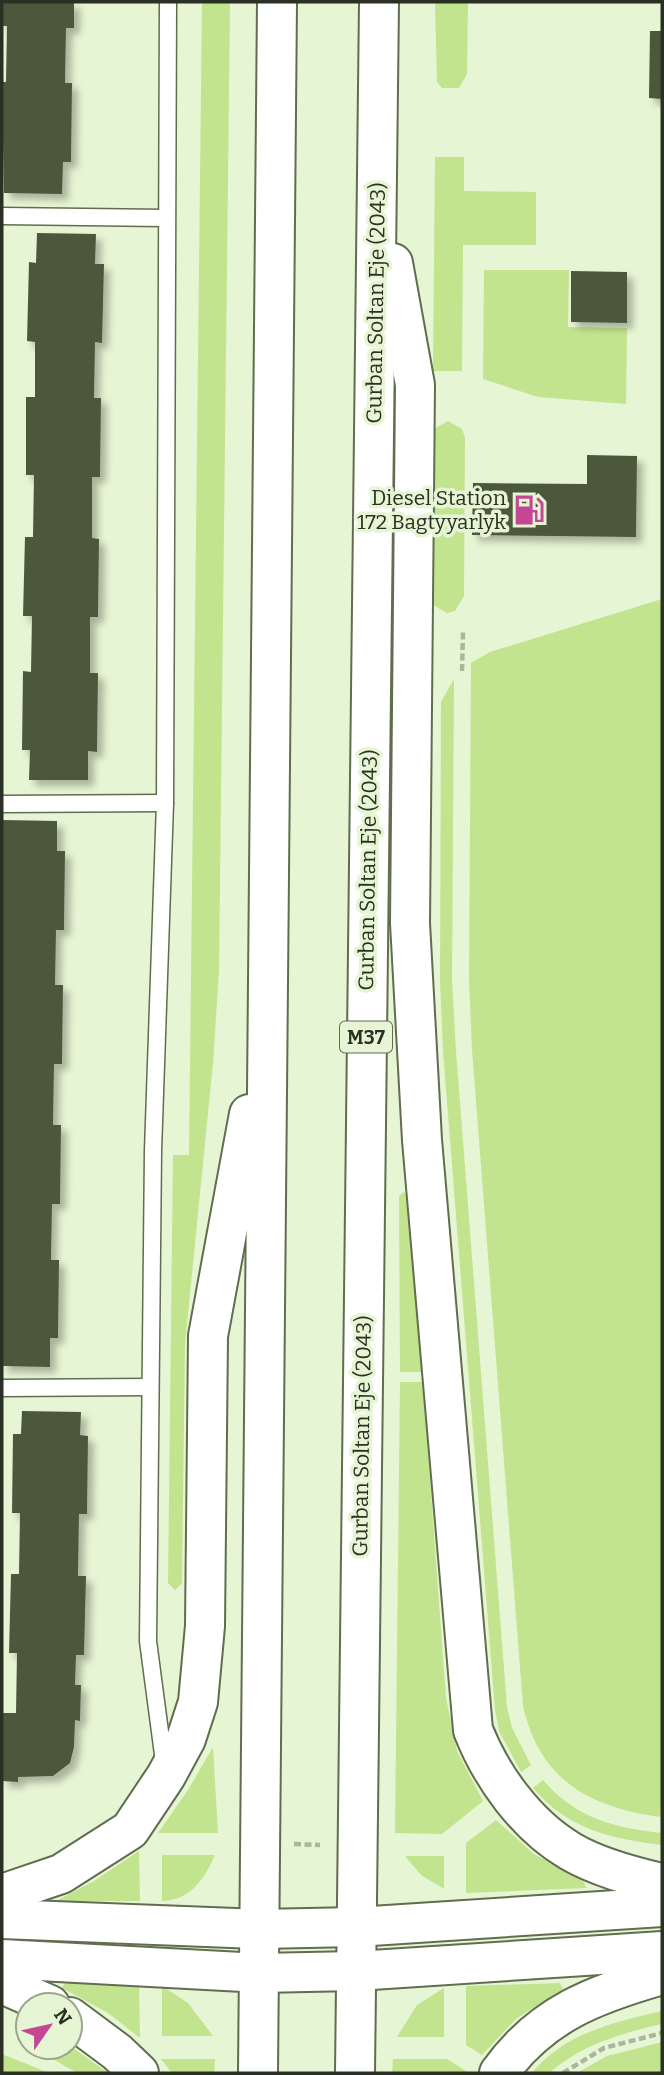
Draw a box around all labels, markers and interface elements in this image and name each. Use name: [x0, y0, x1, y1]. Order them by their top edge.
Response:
street label: Gurban Soltan Eje (2043): [361, 182, 391, 424]
place label: Diesel Station 172 Bagtyyarlyk: [357, 485, 506, 535]
fuel station icon: Diesel Station 172 Bagtyyarlyk: [512, 493, 546, 527]
street label: Gurban Soltan Eje (2043): [353, 749, 383, 991]
road number: M37: [340, 1021, 392, 1052]
street label: Gurban Soltan Eje (2043): [347, 1315, 377, 1557]
north arrow: [14, 1991, 84, 2061]
text: N: [49, 2004, 76, 2030]

